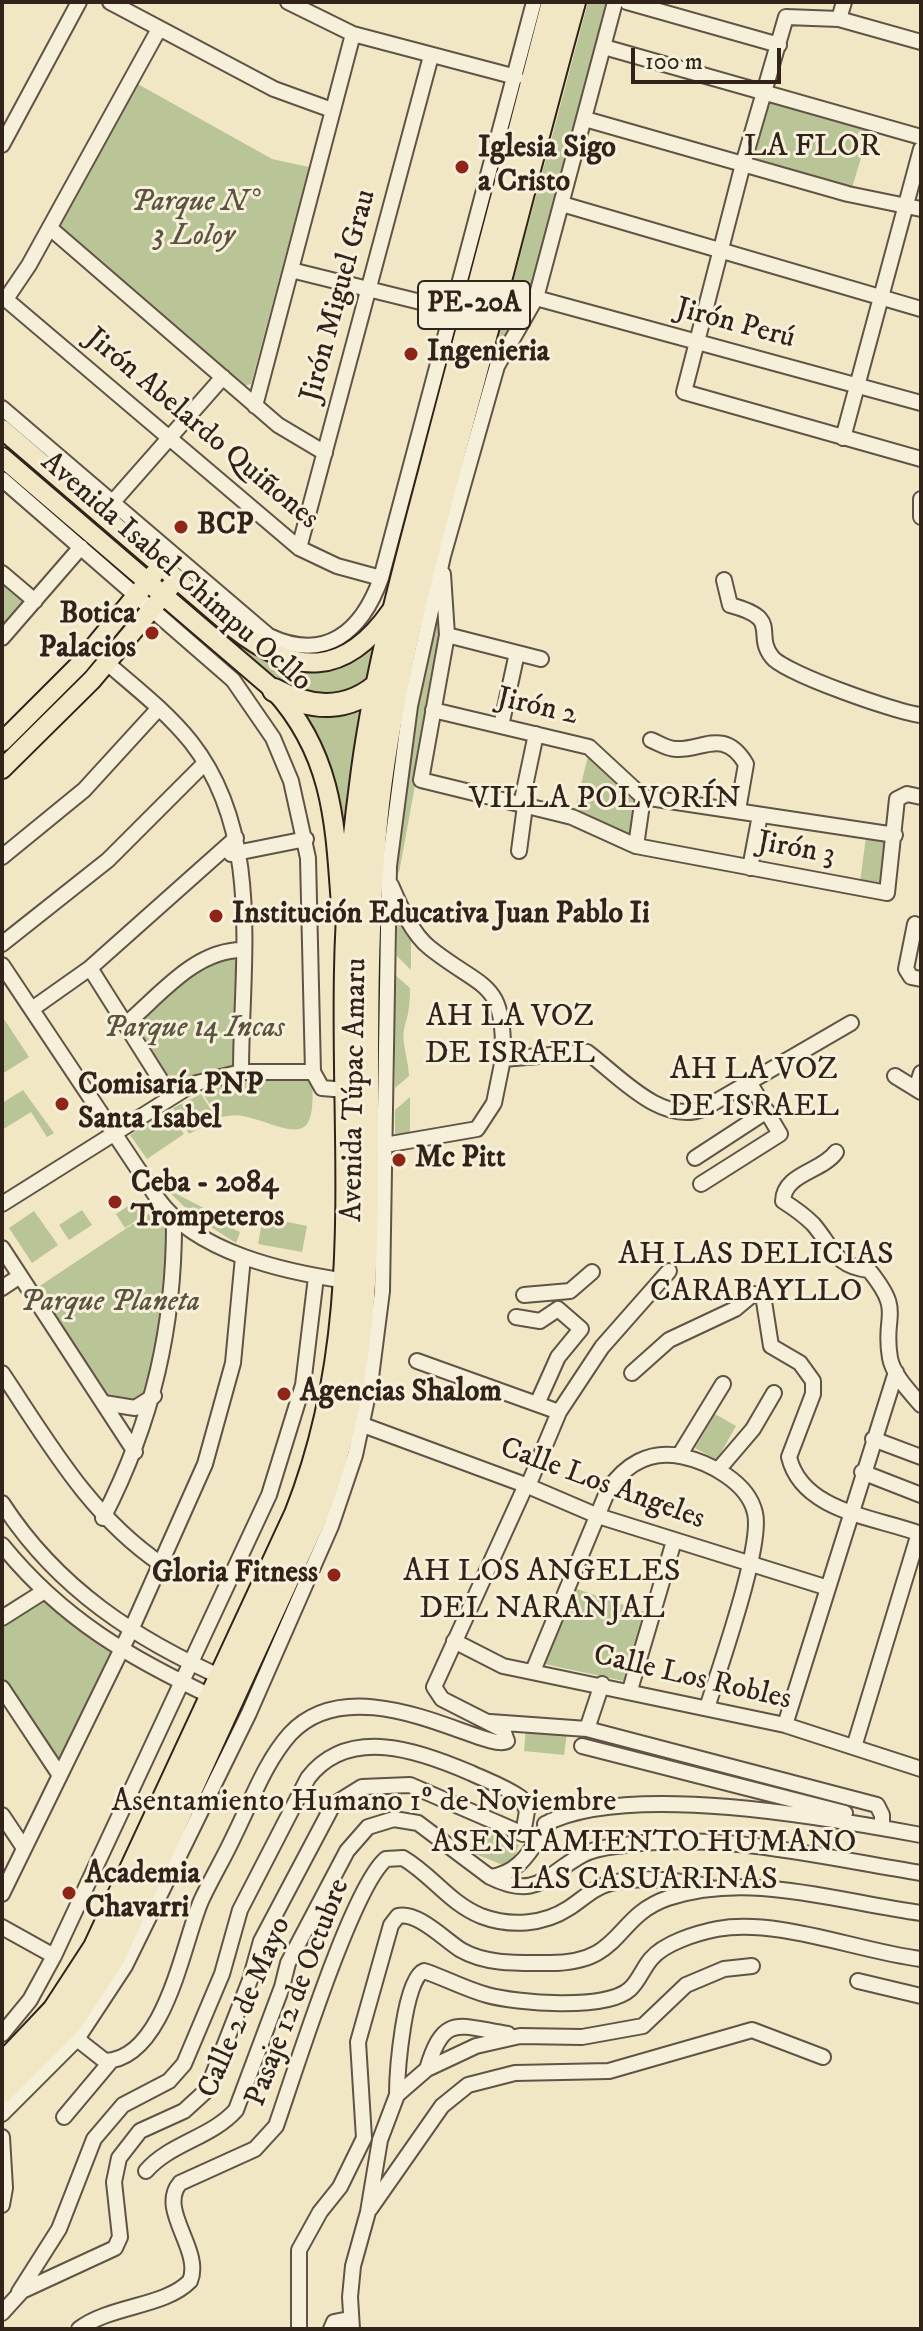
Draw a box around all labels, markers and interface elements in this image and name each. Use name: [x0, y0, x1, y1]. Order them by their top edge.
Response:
scale bar: [635, 32, 785, 82]
text: 100 m: [645, 47, 703, 77]
district label: LA FLOR: [736, 129, 888, 167]
place label: Iglesia Sigo a Cristo: [478, 132, 616, 202]
marker: Iglesia Sigo a Cristo: [453, 158, 471, 176]
park label: Parque N° 3 Loloy: [131, 186, 257, 256]
street label: Jirón Miguel Grau: [294, 186, 386, 406]
road number: PE-20A: [418, 281, 530, 329]
street label: Jirón Perú: [671, 292, 799, 358]
street label: Jirón Abelardo Quiñones: [77, 322, 325, 538]
place label: Ingenieria: [427, 336, 550, 372]
marker: Ingenieria: [402, 345, 420, 363]
street label: Avenida Isabel Chimpu Ocllo: [32, 446, 318, 700]
place label: BCP: [197, 509, 253, 545]
marker: BCP: [172, 518, 190, 536]
place label: Botica Palacios: [39, 598, 136, 668]
marker: Botica Palacios: [143, 624, 161, 642]
street label: Jirón 2: [493, 681, 581, 735]
district label: VILLA POLVORÍN: [455, 781, 755, 819]
street label: Jirón 3: [754, 825, 838, 875]
place label: Institución Educativa Juan Pablo Ii: [232, 898, 650, 934]
marker: Institución Educativa Juan Pablo Ii: [207, 907, 225, 925]
street label: Avenida Túpac Amaru: [336, 958, 376, 1222]
district label: AH LA VOZ DE ISRAEL: [416, 999, 604, 1074]
park label: Parque 14 Incas: [103, 1012, 285, 1048]
district label: AH LA VOZ DE ISRAEL: [660, 1052, 848, 1127]
place label: Comisaría PNP Santa Isabel: [78, 1069, 263, 1140]
marker: Comisaría PNP Santa Isabel: [53, 1095, 71, 1113]
place label: Mc Pitt: [415, 1142, 506, 1178]
marker: Mc Pitt: [390, 1151, 408, 1169]
place label: Ceba - 2084 Trompeteros: [131, 1167, 284, 1238]
marker: Ceba - 2084 Trompeteros: [106, 1193, 124, 1211]
district label: AH LAS DELICIAS CARABAYLLO: [603, 1237, 909, 1312]
park label: Parque Planeta: [20, 1286, 200, 1322]
place label: Agencias Shalom: [300, 1376, 502, 1412]
marker: Agencias Shalom: [275, 1385, 293, 1403]
street label: Calle Los Angeles: [495, 1431, 709, 1539]
district label: AH LOS ANGELES DEL NARANJAL: [389, 1554, 695, 1629]
place label: Gloria Fitness: [152, 1557, 318, 1593]
marker: Gloria Fitness: [325, 1566, 343, 1584]
street label: Calle Los Robles: [590, 1639, 794, 1719]
district label: Asentamiento Humano 1º de Noviembre: [112, 1784, 616, 1822]
district label: ASENTAMIENTO HUMANO LAS CASUARINAS: [413, 1825, 875, 1900]
place label: Academia Chavarri: [85, 1858, 200, 1928]
street label: Pasaje 12 de Octubre: [239, 1874, 359, 2112]
marker: Academia Chavarri: [60, 1884, 78, 1902]
street label: Calle 2 de Mayo: [192, 1912, 300, 2104]

